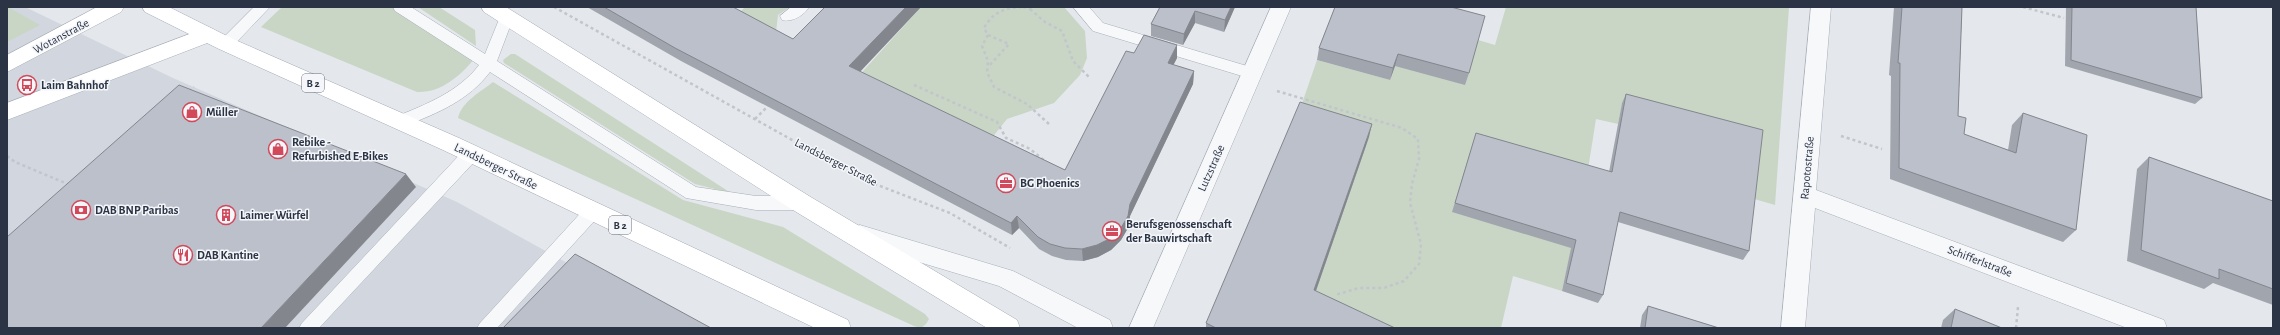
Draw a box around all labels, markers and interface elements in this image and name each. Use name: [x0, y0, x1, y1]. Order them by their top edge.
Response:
street label: Wotanstraße: [31, 16, 91, 56]
bus stop icon: Laim Bahnhof: [16, 74, 38, 96]
road number: B 2: [302, 74, 324, 92]
place label: Laim Bahnhof: [41, 79, 109, 91]
shop icon: Müller: [181, 101, 203, 123]
place label: Müller: [206, 106, 239, 118]
place label: Rebike - Refurbished E-Bikes: [292, 136, 388, 162]
street label: Landsberger Straße: [793, 136, 879, 188]
street label: Rapotostraße: [1798, 136, 1816, 200]
shop icon: Rebike - Refurbished E-Bikes: [267, 138, 289, 160]
street label: Landsberger Straße: [452, 141, 540, 191]
street label: Lutzstraße: [1195, 143, 1227, 193]
office icon: BG Phoenics: [995, 172, 1017, 194]
place label: BG Phoenics: [1020, 177, 1080, 189]
bank icon: DAB BNP Paribas: [70, 199, 92, 221]
place label: DAB BNP Paribas: [95, 204, 179, 216]
building icon: Laimer Würfel: [215, 204, 237, 226]
place label: Laimer Würfel: [240, 209, 309, 221]
road number: B 2: [609, 216, 631, 234]
place label: Berufsgenossenschaft der Bauwirtschaft: [1126, 218, 1232, 244]
office icon: Berufsgenossenschaft der Bauwirtschaft: [1101, 220, 1123, 242]
street label: Schifferlstraße: [1946, 243, 2014, 279]
restaurant icon: DAB Kantine: [172, 244, 194, 266]
place label: DAB Kantine: [197, 249, 259, 261]

